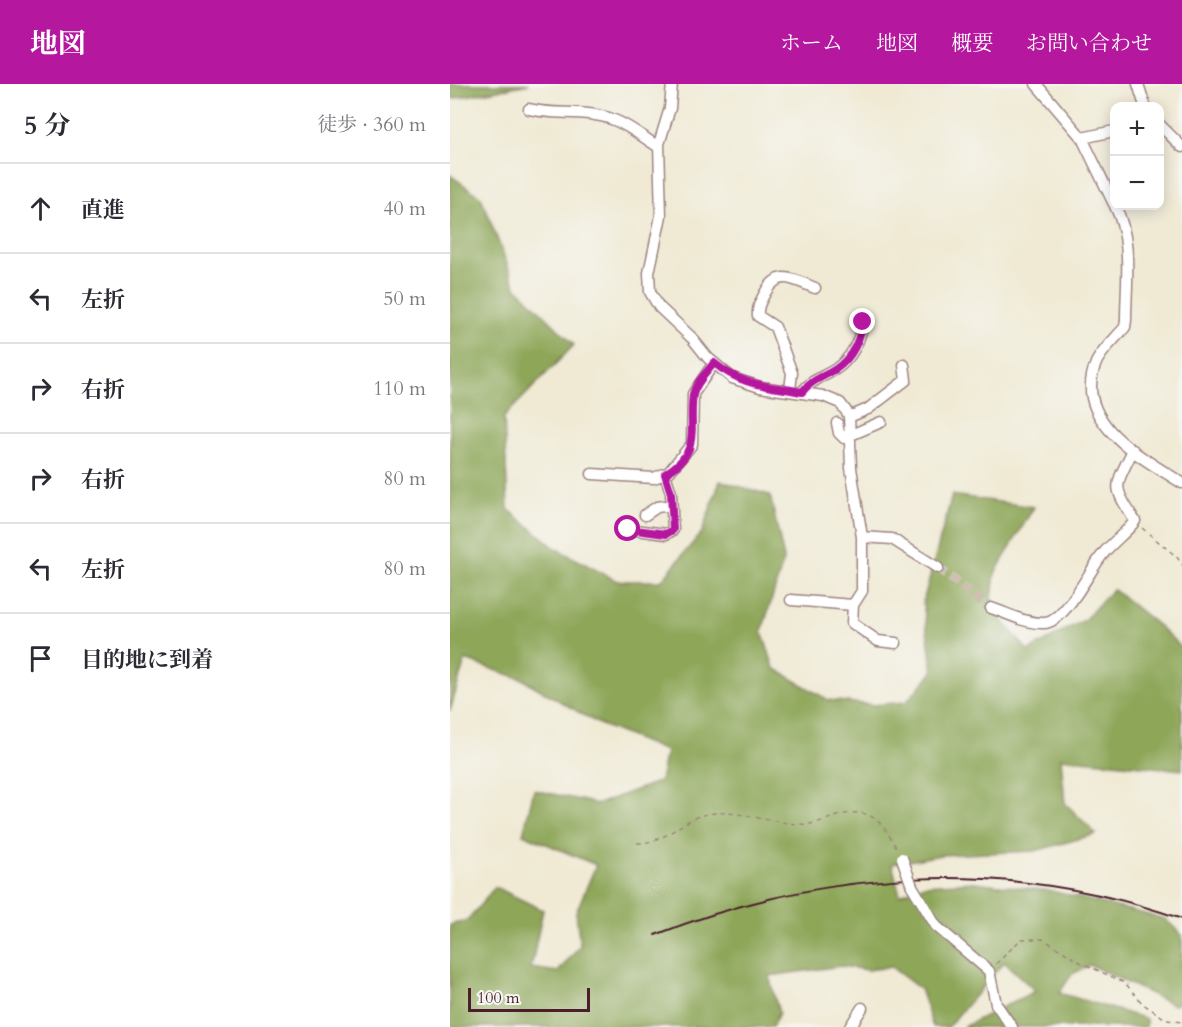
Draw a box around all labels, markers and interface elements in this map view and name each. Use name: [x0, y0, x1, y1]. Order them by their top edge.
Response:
text: 地図: [30, 25, 86, 63]
text: ホーム: [780, 29, 843, 58]
text: 地図: [876, 29, 918, 58]
text: 概要: [951, 29, 993, 58]
text: お問い合わせ: [1026, 29, 1152, 58]
map controls: [1110, 102, 1164, 210]
button: +: [1110, 102, 1164, 156]
text: 5 分: [24, 108, 70, 143]
text: 徒歩 · 360 m: [317, 111, 426, 138]
button: −: [1110, 156, 1164, 210]
icon: ahead: [24, 192, 57, 225]
text: 直進: [81, 195, 125, 225]
text: 40 m: [383, 195, 426, 222]
icon: left: [24, 282, 57, 315]
text: 左折: [81, 285, 125, 315]
text: 50 m: [383, 285, 426, 312]
route end: [849, 308, 875, 334]
icon: right: [24, 372, 57, 405]
text: 右折: [81, 375, 125, 405]
text: 110 m: [373, 375, 426, 402]
icon: right: [24, 462, 57, 495]
text: 右折: [81, 465, 125, 495]
text: 80 m: [383, 465, 426, 492]
route start: [614, 515, 640, 541]
icon: left: [24, 552, 57, 585]
text: 左折: [81, 555, 125, 585]
text: 80 m: [383, 555, 426, 582]
icon: arrive: [24, 642, 57, 675]
text: 目的地に到着: [81, 645, 213, 675]
scale bar: [468, 985, 590, 1012]
text: 100 m: [477, 987, 519, 1009]

